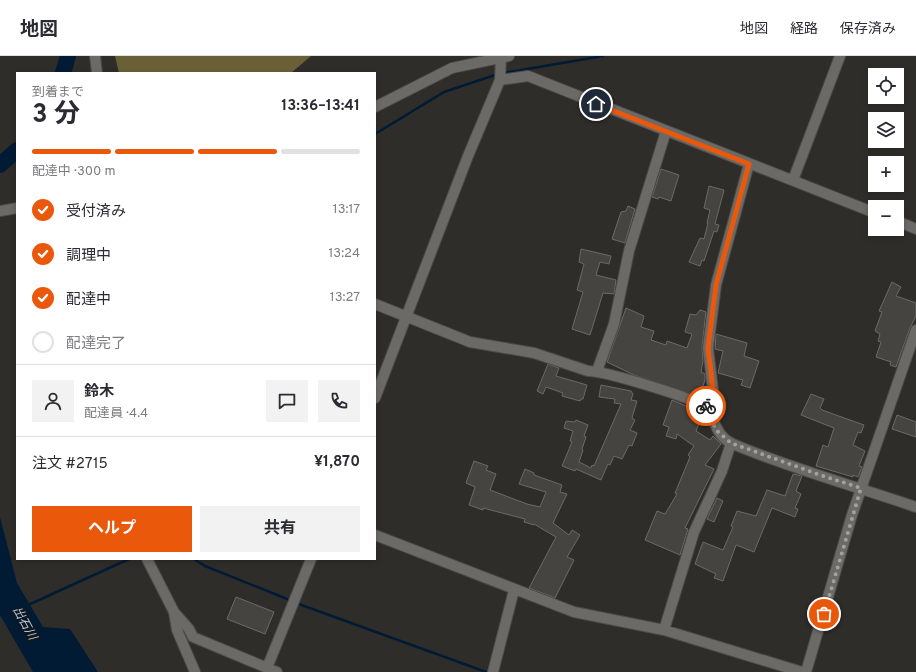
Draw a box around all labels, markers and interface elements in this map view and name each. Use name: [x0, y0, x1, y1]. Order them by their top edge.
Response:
text: 地図: [20, 18, 58, 42]
text: 地図: [740, 21, 768, 38]
text: 経路: [790, 21, 818, 38]
text: 保存済み: [840, 21, 896, 38]
map controls: [868, 68, 904, 236]
button: locate: [868, 68, 904, 104]
text: 到着まで: [32, 85, 84, 101]
pin: [579, 87, 613, 121]
icon: home: [585, 93, 607, 115]
text: 13:36–13:41: [281, 97, 360, 116]
text: 3 分: [32, 99, 80, 132]
button: layers: [868, 112, 904, 148]
button: +: [868, 156, 904, 192]
text: 配達中 · 300 m: [32, 164, 115, 180]
icon: check: [32, 199, 54, 221]
button: −: [868, 200, 904, 236]
text: 13:17: [333, 202, 360, 218]
text: 受付済み: [66, 203, 126, 222]
icon: check: [32, 243, 54, 265]
text: 13:24: [329, 246, 360, 262]
text: 調理中: [66, 247, 111, 266]
icon: check: [32, 287, 54, 309]
text: 13:27: [330, 290, 360, 306]
text: 配達中: [66, 291, 111, 310]
text: 配達完了: [66, 335, 126, 354]
button: person: [32, 380, 74, 422]
button: chat: [266, 380, 308, 422]
button: phone: [318, 380, 360, 422]
text: 鈴木: [84, 383, 114, 402]
courier: [686, 386, 726, 426]
icon: bike: [695, 395, 717, 417]
text: 配達員 · 4.4: [84, 406, 148, 422]
text: ¥1,870: [314, 453, 360, 472]
text: 注文 #2715: [32, 455, 108, 474]
button: ヘルプ: [32, 506, 192, 552]
button: 共有: [200, 506, 360, 552]
pin: [807, 597, 841, 631]
icon: bag: [813, 603, 835, 625]
water label: 出石川: [8, 604, 41, 645]

